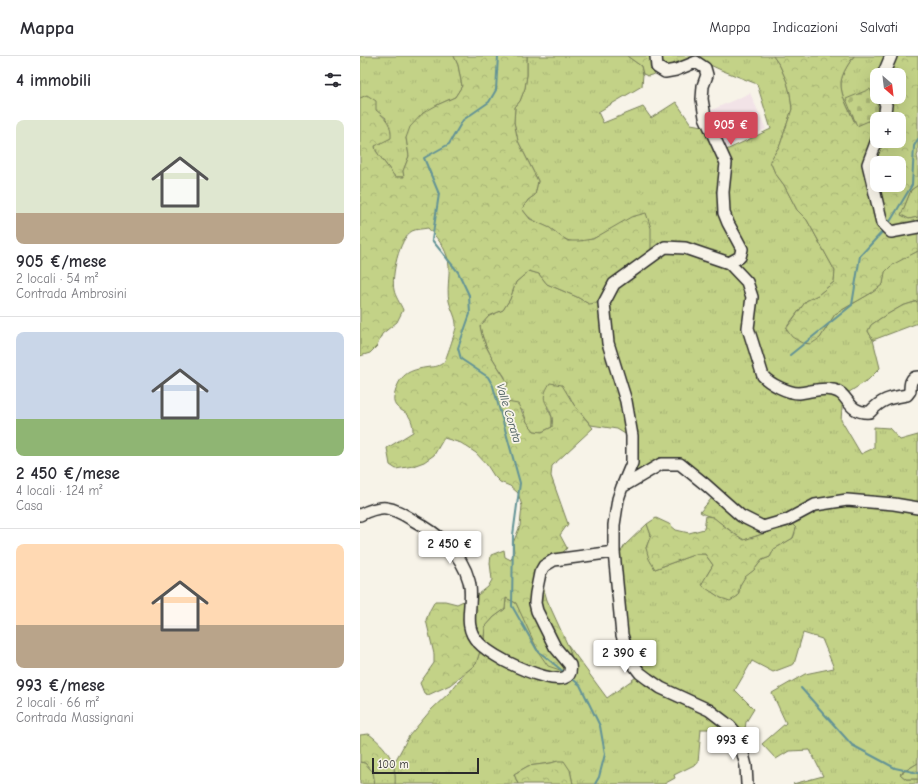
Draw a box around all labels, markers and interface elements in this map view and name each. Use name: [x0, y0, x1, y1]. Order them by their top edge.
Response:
text: Mappa: [20, 17, 74, 39]
text: Mappa: [710, 19, 751, 36]
text: Indicazioni: [773, 19, 838, 36]
text: Salvati: [860, 19, 898, 36]
north arrow: [870, 68, 906, 104]
map controls: [870, 68, 906, 192]
icon: filters: [322, 69, 344, 91]
text: 4 immobili: [16, 71, 91, 90]
pin: 905 €: [703, 112, 759, 146]
button: +: [870, 112, 906, 148]
text: 905 €: [714, 117, 748, 132]
icon: home: [144, 146, 216, 218]
button: −: [870, 156, 906, 192]
text: 905 €/mese: [16, 252, 106, 271]
text: 2 locali · 54 m²: [16, 271, 98, 286]
text: Contrada Ambrosini: [16, 286, 127, 301]
icon: home: [144, 358, 216, 430]
water label: Valle Corata: [493, 382, 525, 444]
text: 2 450 €/mese: [16, 464, 120, 483]
text: 4 locali · 124 m²: [16, 483, 103, 498]
text: Casa: [16, 498, 43, 513]
pin: 2 450 €: [413, 531, 487, 565]
text: 2 450 €: [427, 536, 473, 551]
icon: home: [144, 570, 216, 642]
pin: 2 390 €: [588, 640, 662, 674]
text: 2 390 €: [602, 645, 648, 660]
text: 993 €/mese: [16, 676, 105, 695]
text: 2 locali · 66 m²: [16, 695, 99, 710]
text: Contrada Massignani: [16, 710, 134, 725]
pin: 993 €: [705, 727, 761, 761]
text: 993 €: [716, 732, 750, 747]
scale bar: [372, 756, 479, 775]
text: 100 m: [378, 758, 409, 771]

